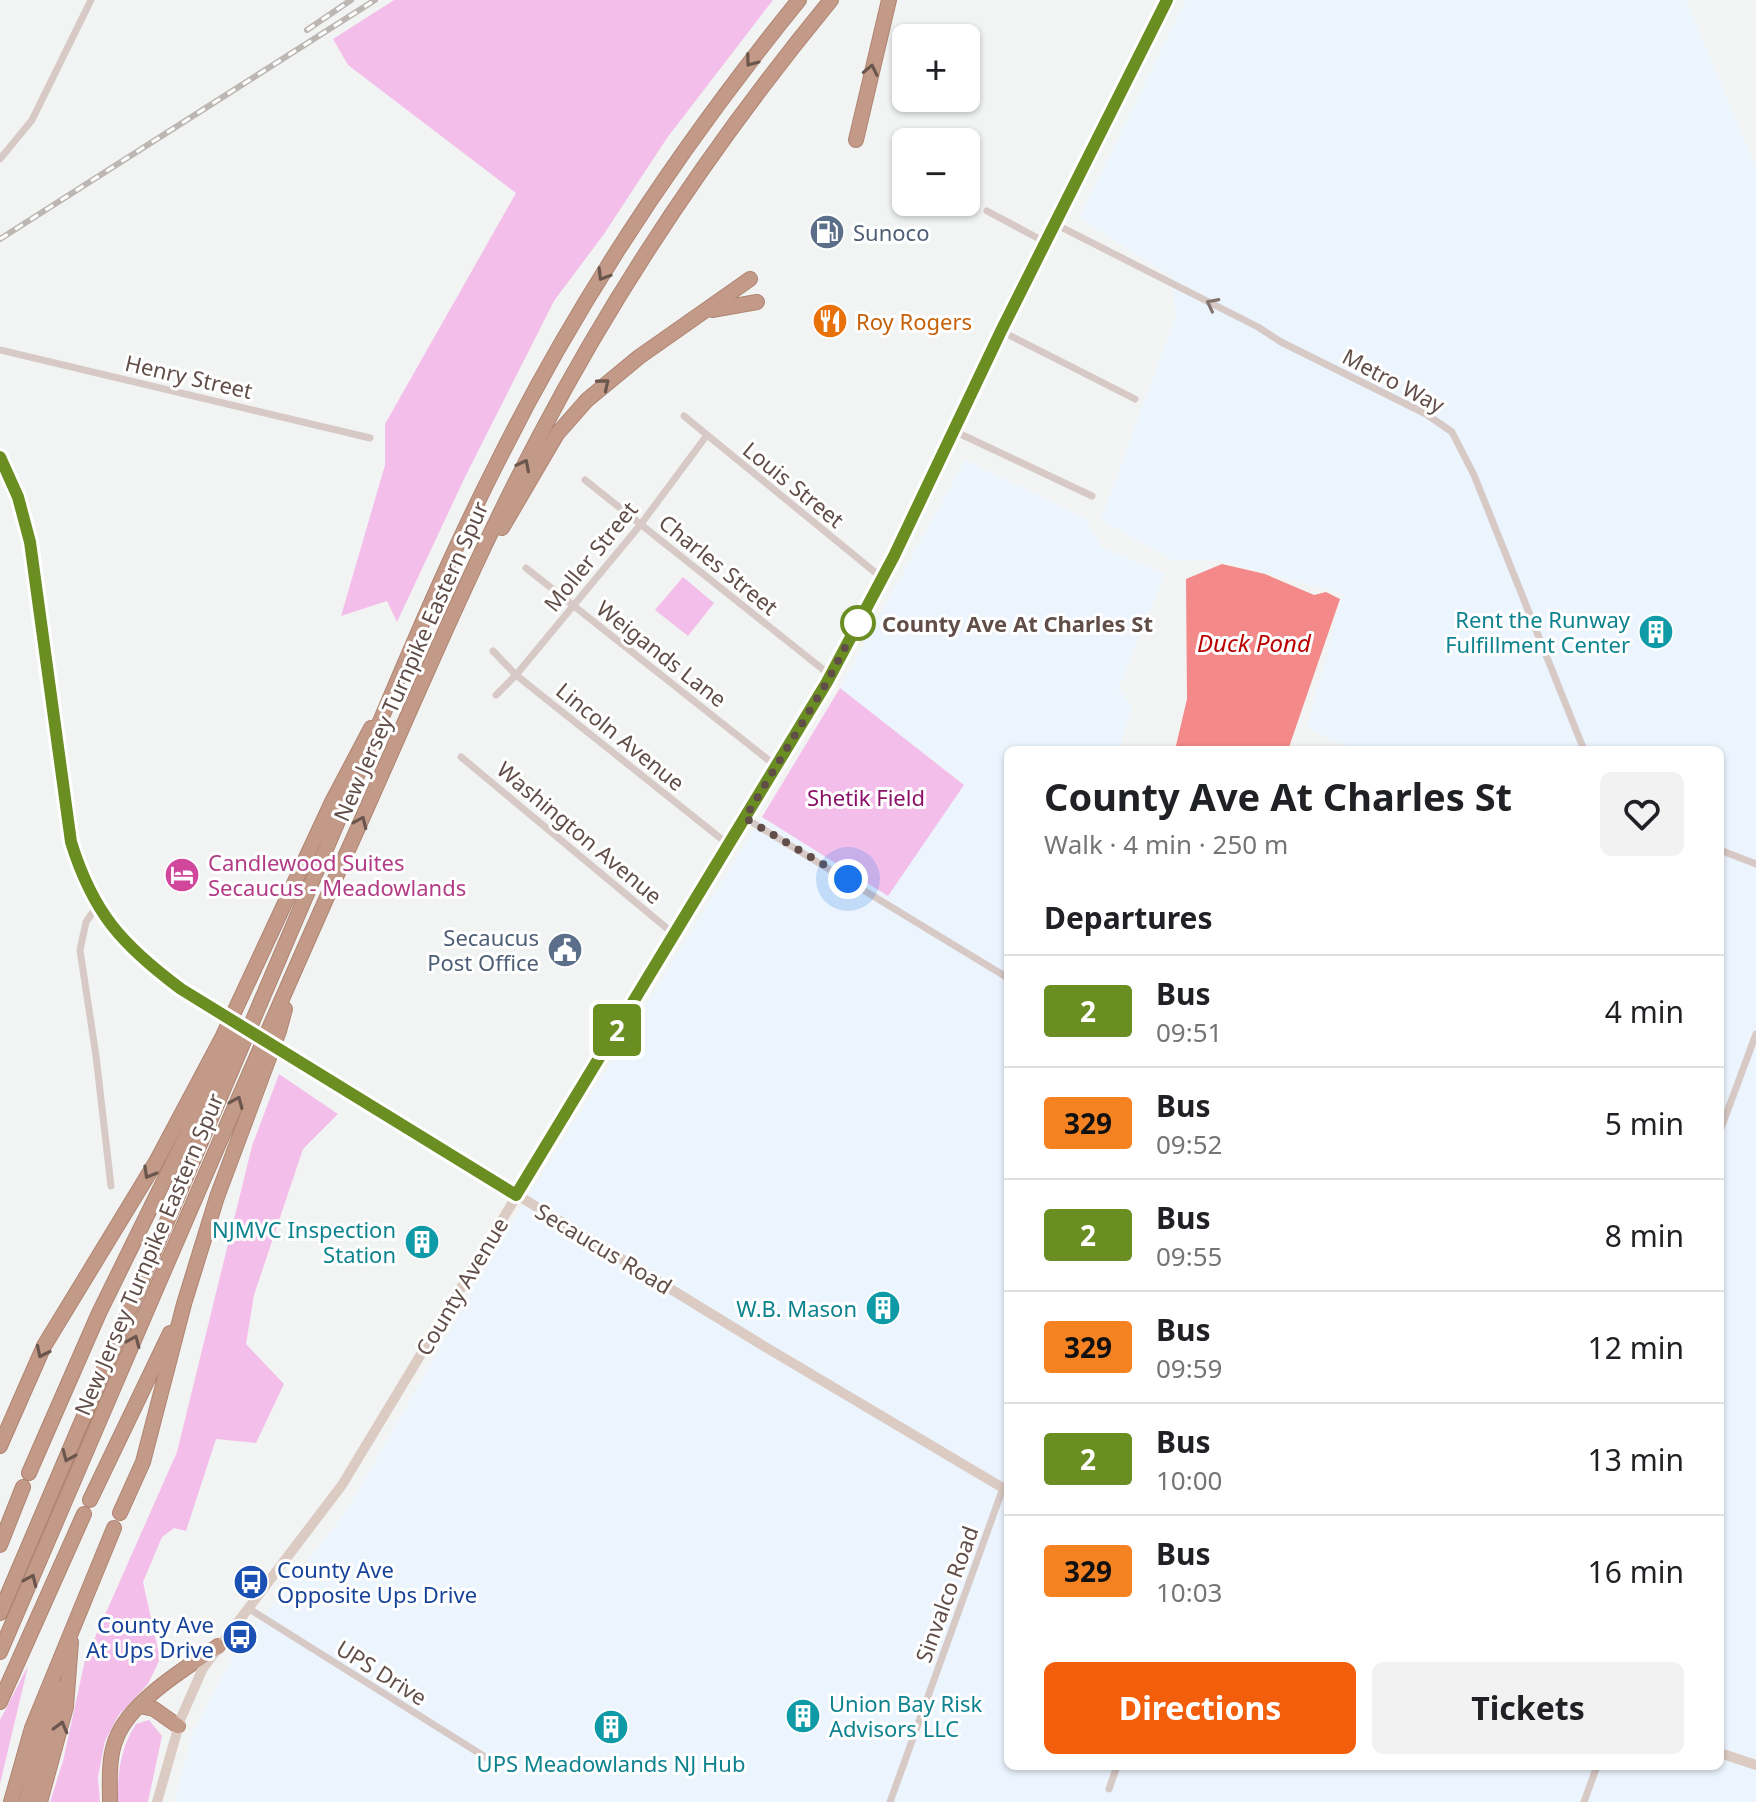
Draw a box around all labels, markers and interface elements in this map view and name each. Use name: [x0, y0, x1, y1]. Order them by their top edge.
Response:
map controls: [892, 24, 980, 216]
button: +: [892, 24, 980, 112]
one-way arrow: [746, 52, 760, 67]
one-way arrow: [862, 63, 879, 77]
button: −: [892, 128, 980, 216]
fuel station icon: Sunoco: [808, 213, 846, 251]
place label: Sunoco: [853, 217, 929, 247]
one-way arrow: [597, 266, 612, 281]
one-way arrow: [1206, 298, 1221, 314]
restaurant icon: Roy Rogers: [811, 302, 849, 340]
place label: Roy Rogers: [856, 306, 972, 336]
street label: Metro Way: [1338, 341, 1451, 420]
street label: Henry Street: [122, 347, 256, 405]
one-way arrow: [595, 379, 610, 394]
street label: Louis Street: [737, 434, 851, 534]
one-way arrow: [515, 459, 530, 474]
street label: Moller Street: [536, 495, 644, 617]
street label: New Jersey Turnpike Eastern Spur: [326, 496, 494, 826]
street label: Charles Street: [653, 507, 785, 621]
street label: Weigands Lane: [591, 593, 733, 713]
place label: Rent the Runway Fulfillment Center: [1445, 604, 1631, 659]
marker: County Ave At Charles St: [841, 606, 875, 640]
place label: County Ave At Charles St: [882, 608, 1153, 638]
building icon: Rent the Runway Fulfillment Center: [1637, 613, 1675, 651]
water label: Duck Pond: [1197, 626, 1312, 659]
street label: Lincoln Avenue: [551, 675, 691, 797]
street label: Washington Avenue: [491, 754, 669, 910]
text: County Ave At Charles St: [1044, 770, 1512, 822]
button: heart: [1600, 772, 1684, 856]
park label: Shetik Field: [807, 782, 925, 812]
one-way arrow: [351, 815, 367, 830]
text: Walk · 4 min · 250 m: [1044, 826, 1288, 862]
place label: Candlewood Suites Secaucus - Meadowlands: [208, 847, 466, 902]
hotel icon: Candlewood Suites Secaucus - Meadowlands: [163, 856, 201, 894]
your location: [828, 859, 868, 899]
text: Departures: [1044, 897, 1213, 938]
place label: Secaucus Post Office: [427, 922, 539, 977]
public building icon: Secaucus Post Office: [546, 931, 584, 969]
text: Bus: [1156, 973, 1211, 1014]
text: 4 min: [1605, 991, 1684, 1032]
text: 2: [1080, 992, 1096, 1030]
line badge: 2: [591, 1004, 643, 1056]
text: 2: [609, 1011, 625, 1049]
text: 09:51: [1156, 1014, 1222, 1050]
text: Bus: [1156, 1085, 1211, 1126]
street label: New Jersey Turnpike Eastern Spur: [66, 1088, 230, 1420]
one-way arrow: [227, 1096, 243, 1111]
text: 5 min: [1605, 1103, 1684, 1144]
text: 329: [1064, 1104, 1112, 1142]
text: 09:52: [1156, 1126, 1222, 1162]
one-way arrow: [143, 1164, 159, 1179]
street label: Secaucus Road: [530, 1195, 678, 1301]
text: Bus: [1156, 1197, 1211, 1238]
street label: County Avenue: [408, 1211, 514, 1361]
place label: NJMVC Inspection Station: [212, 1214, 396, 1269]
text: 8 min: [1605, 1215, 1684, 1256]
text: 2: [1080, 1216, 1096, 1254]
building icon: NJMVC Inspection Station: [403, 1223, 441, 1261]
text: 09:55: [1156, 1238, 1222, 1274]
building icon: W.B. Mason: [864, 1289, 902, 1327]
place label: W.B. Mason: [736, 1293, 857, 1323]
text: Bus: [1156, 1309, 1211, 1350]
text: 12 min: [1588, 1327, 1684, 1368]
text: 329: [1064, 1328, 1112, 1366]
one-way arrow: [125, 1335, 141, 1349]
one-way arrow: [36, 1343, 52, 1358]
text: 09:59: [1156, 1350, 1222, 1386]
text: Bus: [1156, 1421, 1211, 1462]
text: 13 min: [1588, 1439, 1684, 1480]
text: 2: [1080, 1440, 1096, 1478]
one-way arrow: [62, 1448, 78, 1462]
text: 10:00: [1156, 1462, 1222, 1498]
street label: Sinvalco Road: [907, 1522, 985, 1666]
text: Bus: [1156, 1533, 1211, 1574]
text: 16 min: [1588, 1551, 1684, 1592]
text: 329: [1064, 1552, 1112, 1590]
place label: County Ave Opposite Ups Drive: [277, 1554, 477, 1609]
bus stop icon: County Ave Opposite Ups Drive: [232, 1563, 270, 1601]
one-way arrow: [22, 1574, 38, 1588]
text: 10:03: [1156, 1574, 1222, 1610]
place label: County Ave At Ups Drive: [86, 1609, 214, 1664]
bus stop icon: County Ave At Ups Drive: [221, 1618, 259, 1656]
street label: UPS Drive: [331, 1632, 433, 1712]
button: Directions: [1044, 1662, 1356, 1754]
button: Tickets: [1372, 1662, 1684, 1754]
place label: Union Bay Risk Advisors LLC: [829, 1688, 982, 1743]
building icon: Union Bay Risk Advisors LLC: [784, 1697, 822, 1735]
building icon: UPS Meadowlands NJ Hub: [592, 1708, 630, 1746]
one-way arrow: [51, 1720, 68, 1734]
place label: UPS Meadowlands NJ Hub: [477, 1748, 745, 1778]

